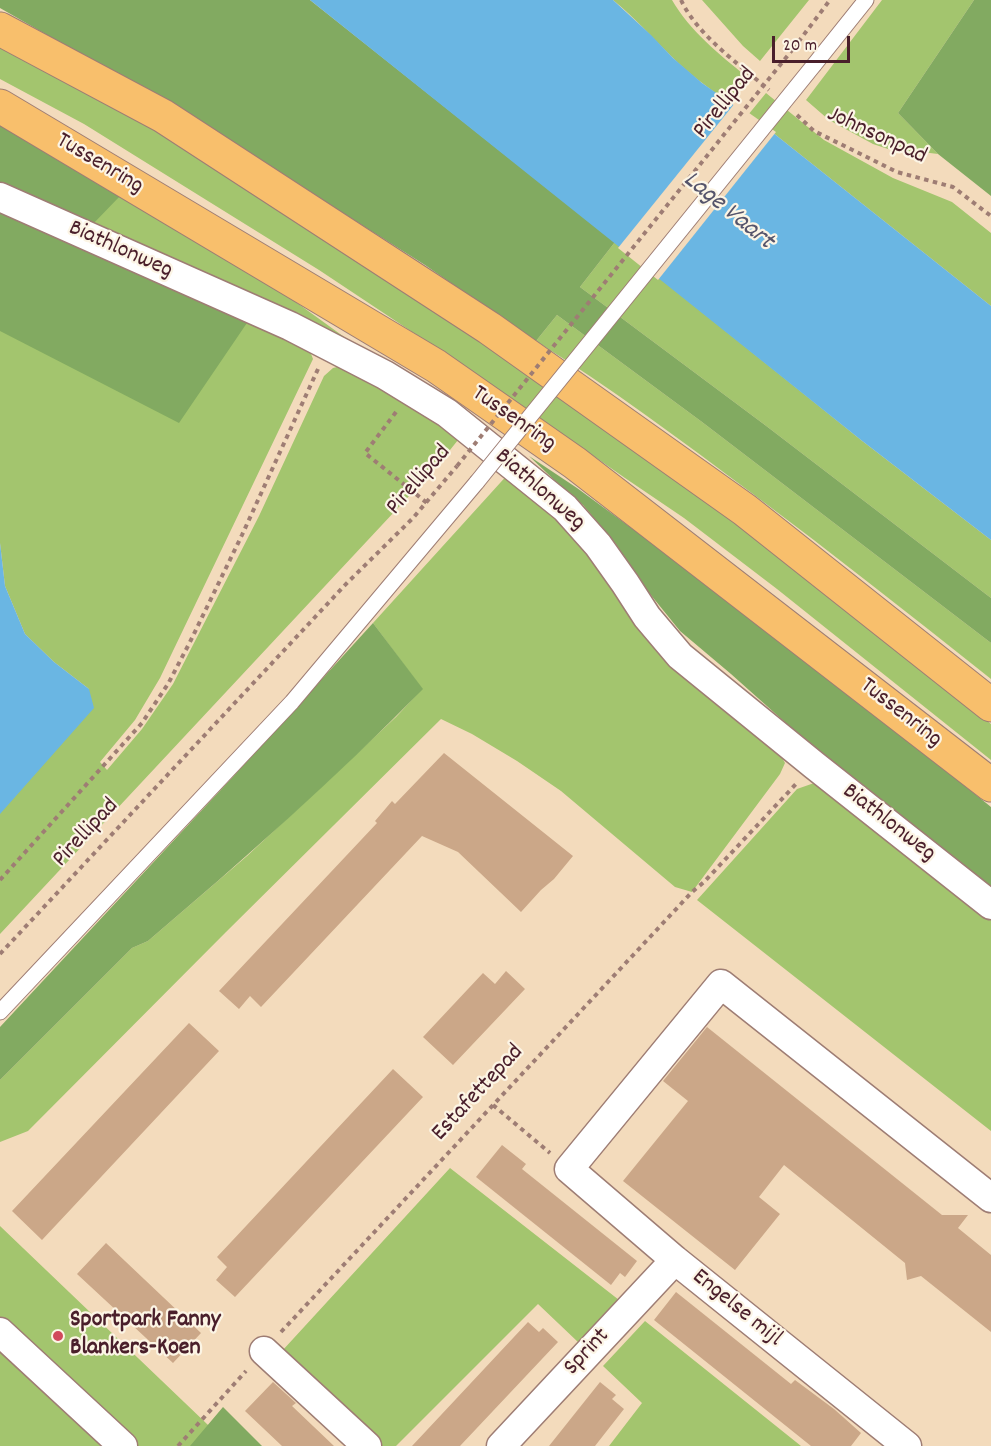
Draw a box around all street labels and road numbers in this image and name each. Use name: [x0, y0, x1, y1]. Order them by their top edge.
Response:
street label: Pirellipad: [688, 62, 764, 146]
street label: Johnsonpad: [821, 101, 931, 173]
street label: Tussenring: [50, 128, 148, 202]
street label: Biathlonweg: [63, 215, 177, 287]
street label: Tussenring: [465, 380, 561, 460]
street label: Pirellipad: [382, 440, 458, 522]
street label: Biathlonweg: [488, 444, 590, 538]
street label: Tussenring: [853, 673, 947, 755]
street label: Biathlonweg: [835, 779, 941, 869]
street label: Pirellipad: [48, 793, 126, 875]
street label: Estafettepad: [427, 1040, 531, 1148]
street label: Engelse mijl: [685, 1264, 787, 1354]
street label: Sprint: [559, 1323, 617, 1383]

